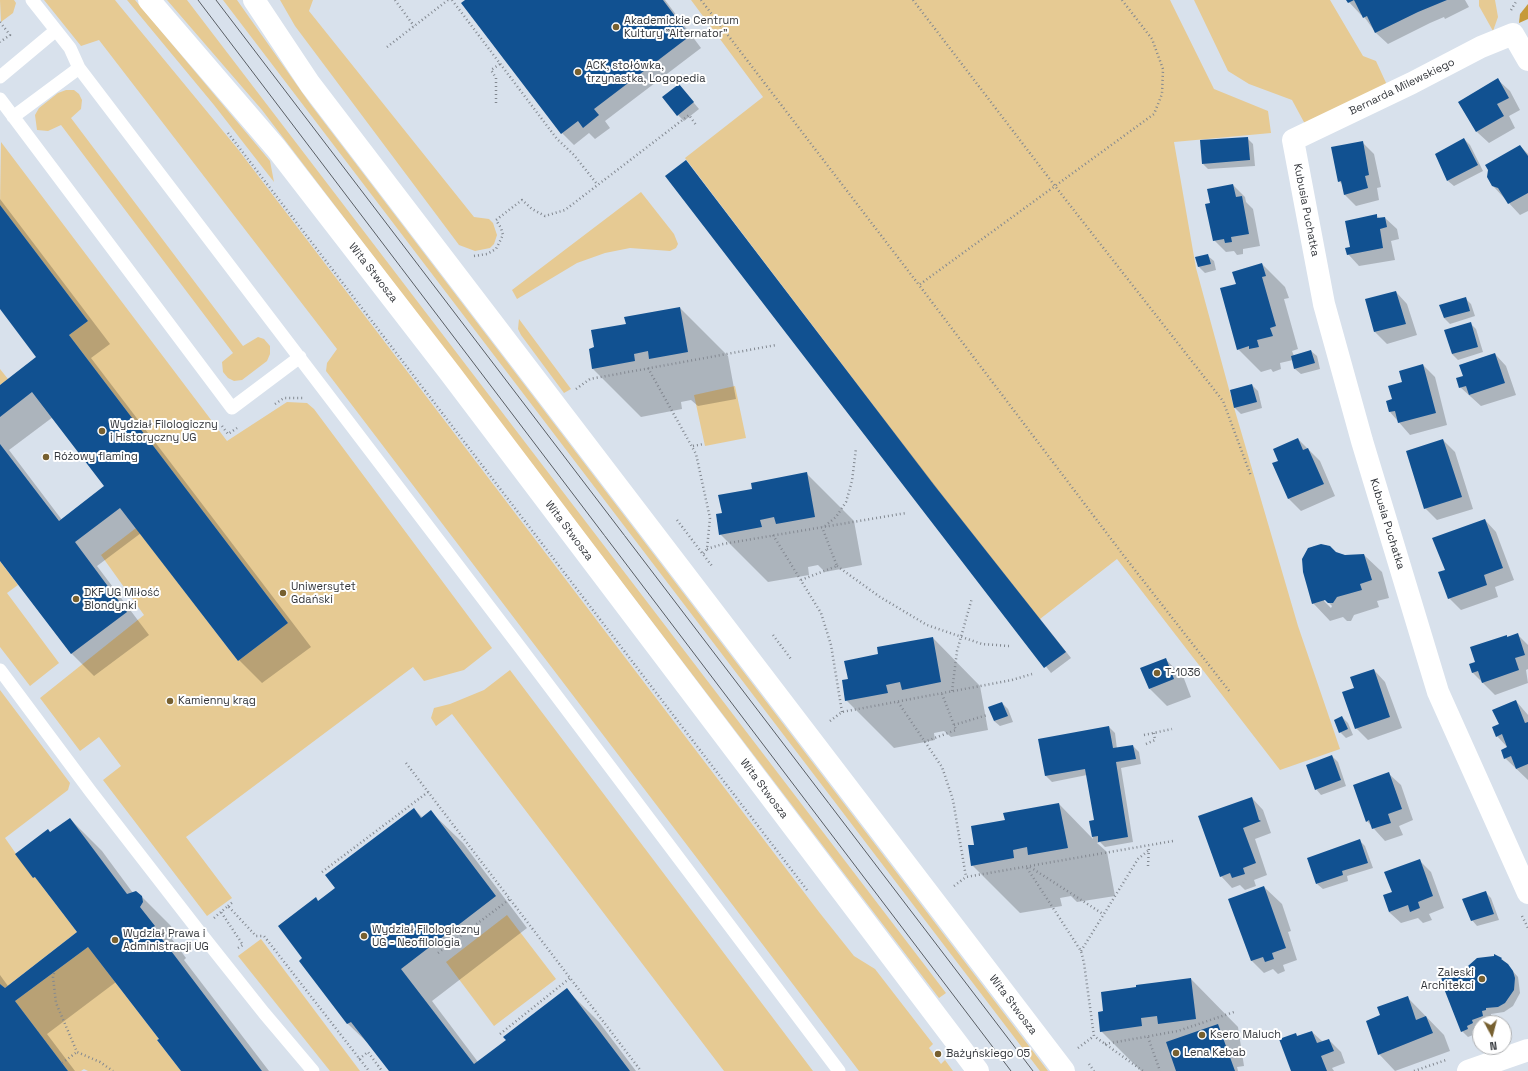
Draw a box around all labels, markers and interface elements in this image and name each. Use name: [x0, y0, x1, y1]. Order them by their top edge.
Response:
place label: Akademickie Centrum Kultury "Alternator": [624, 14, 739, 40]
marker: Akademickie Centrum Kultury "Alternator": [611, 22, 621, 32]
street label: Bernarda Milewskiego: [1347, 56, 1457, 118]
place label: ACK, stołówka, trzynastka, Logopedia: [586, 59, 705, 85]
marker: ACK, stołówka, trzynastka, Logopedia: [573, 67, 583, 77]
street label: Kubusia Puchatka: [1290, 162, 1322, 258]
street label: Wita Stwosza: [346, 241, 400, 305]
place label: Wydział Filologiczny i Historyczny UG: [110, 418, 218, 444]
marker: Wydział Filologiczny i Historyczny UG: [97, 426, 107, 436]
place label: Różowy flaming: [54, 450, 138, 464]
marker: Różowy flaming: [41, 452, 51, 462]
street label: Kubusia Puchatka: [1367, 477, 1407, 571]
street label: Wita Stwosza: [542, 498, 596, 564]
place label: Uniwersytet Gdański: [291, 580, 356, 606]
place label: DKF UG Miłość Blondynki: [84, 586, 160, 612]
marker: Uniwersytet Gdański: [278, 588, 288, 598]
marker: DKF UG Miłość Blondynki: [71, 594, 81, 604]
place label: T-1036: [1165, 666, 1201, 680]
marker: T-1036: [1152, 668, 1162, 678]
place label: Kamienny krąg: [178, 694, 256, 708]
marker: Kamienny krąg: [165, 696, 175, 706]
street label: Wita Stwosza: [737, 756, 791, 822]
place label: Wydział Filologiczny UG - Neofilologia: [372, 923, 480, 949]
place label: Wydział Prawa i Administracji UG: [123, 927, 209, 953]
marker: Wydział Filologiczny UG - Neofilologia: [359, 931, 369, 941]
marker: Wydział Prawa i Administracji UG: [110, 935, 120, 945]
place label: Zaleski Architekci: [1421, 966, 1474, 992]
street label: Wita Stwosza: [986, 972, 1040, 1038]
marker: Zaleski Architekci: [1477, 974, 1487, 984]
north arrow: [1472, 1015, 1512, 1055]
place label: Ksero Maluch: [1210, 1028, 1281, 1042]
marker: Ksero Maluch: [1197, 1030, 1207, 1040]
text: N: [1489, 1039, 1498, 1053]
place label: Lena Kebab: [1184, 1046, 1246, 1060]
place label: Bażyńskiego 05: [946, 1047, 1030, 1061]
marker: Lena Kebab: [1171, 1048, 1181, 1058]
marker: Bażyńskiego 05: [933, 1049, 943, 1059]

